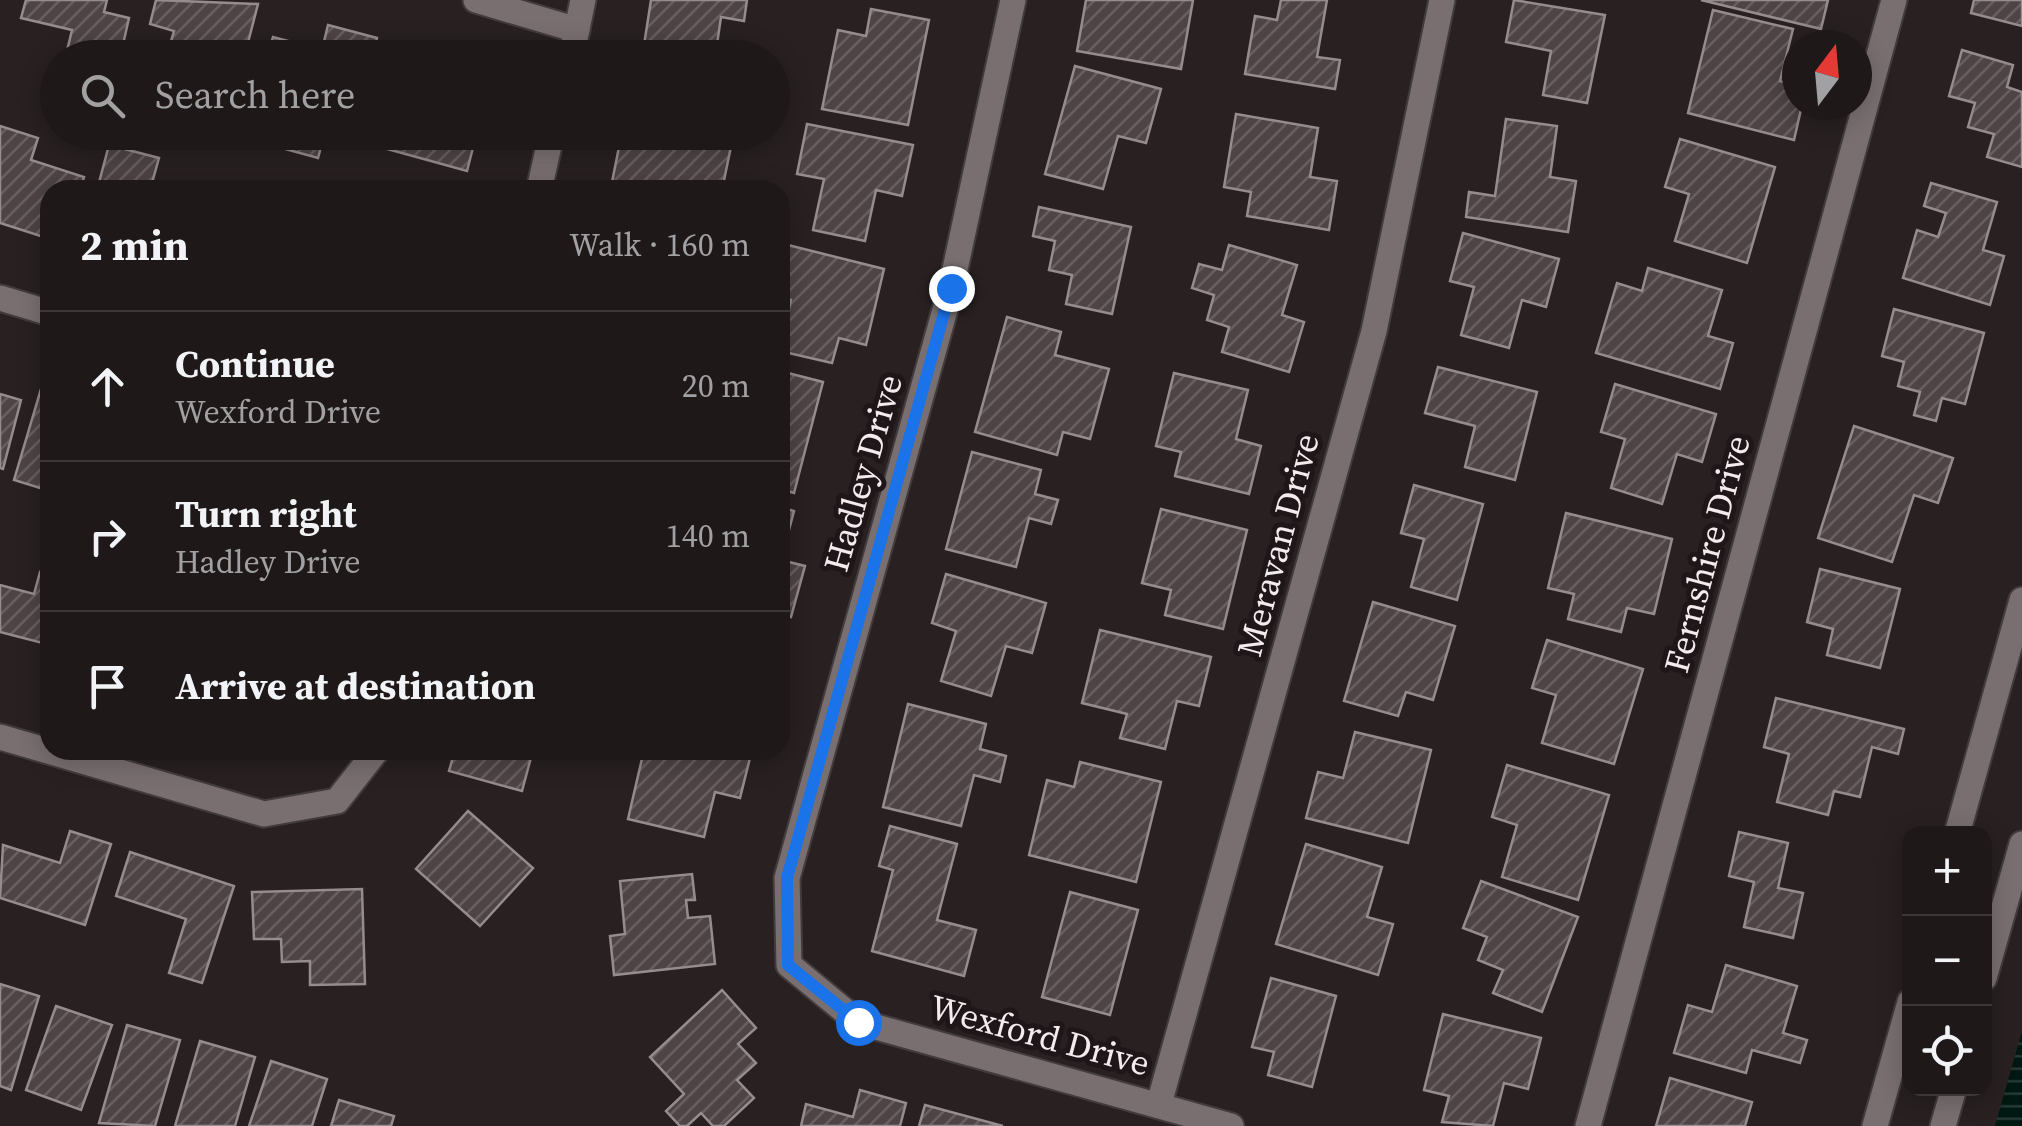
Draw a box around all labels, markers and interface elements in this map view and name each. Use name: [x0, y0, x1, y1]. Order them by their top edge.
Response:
north arrow: [1782, 30, 1872, 120]
search box: [40, 40, 790, 150]
icon: search: [75, 68, 130, 123]
text: Search here: [155, 69, 355, 121]
text: 2 min: [80, 216, 189, 274]
text: Walk · 160 m: [569, 223, 750, 267]
route end: [929, 266, 975, 312]
text: Continue: [175, 338, 335, 390]
icon: ahead: [80, 359, 135, 414]
text: 20 m: [682, 364, 750, 408]
street label: Hadley Drive: [812, 369, 914, 577]
text: Wexford Drive: [175, 390, 381, 434]
street label: Meravan Drive: [1225, 428, 1331, 662]
street label: Fernshire Drive: [1652, 430, 1762, 678]
text: Turn right: [175, 488, 357, 540]
icon: right: [80, 509, 135, 564]
text: 140 m: [666, 514, 750, 558]
text: Hadley Drive: [175, 540, 361, 584]
icon: arrive: [80, 659, 135, 714]
text: Arrive at destination: [175, 660, 536, 712]
map controls: [1902, 826, 1992, 1096]
button: +: [1902, 826, 1992, 916]
button: −: [1902, 916, 1992, 1006]
street label: Wexford Drive: [925, 983, 1155, 1087]
route start: [836, 1000, 882, 1046]
button: locate: [1902, 1006, 1992, 1096]

